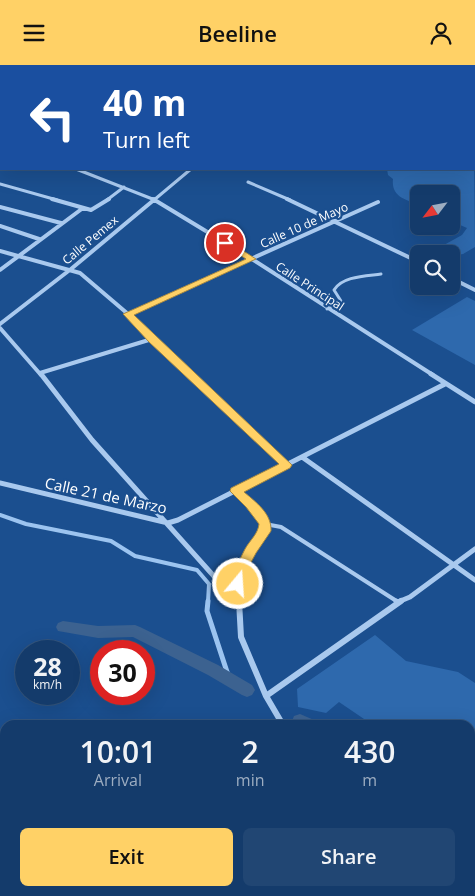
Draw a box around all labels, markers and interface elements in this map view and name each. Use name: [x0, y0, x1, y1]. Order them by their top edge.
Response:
text: Beeline: [198, 18, 277, 48]
icon: menu: [20, 19, 48, 47]
icon: person: [427, 19, 455, 47]
text: 40 m: [103, 79, 186, 126]
icon: left: [20, 85, 85, 150]
text: Turn left: [103, 124, 190, 154]
north arrow: [410, 185, 460, 235]
map controls: [410, 185, 460, 295]
street label: Calle 10 de Mayo: [257, 198, 351, 252]
street label: Calle Pemex: [58, 211, 122, 268]
pin: [204, 222, 246, 264]
icon: arrive: [211, 229, 239, 257]
button: search: [410, 245, 460, 295]
street label: Calle Principal: [272, 258, 348, 314]
street label: Calle 21 de Marzo: [43, 472, 169, 518]
position arrow: [211, 557, 263, 609]
speed limit sign: 30: [90, 640, 155, 705]
text: 28: [33, 649, 62, 683]
text: km/h: [33, 676, 62, 693]
text: 10:01: [80, 731, 156, 772]
text: 2: [242, 731, 259, 772]
text: 430: [344, 731, 395, 772]
text: Arrival: [94, 769, 142, 791]
text: min: [236, 769, 265, 791]
text: m: [362, 769, 377, 791]
button: Exit: [20, 828, 233, 886]
button: Share: [243, 828, 455, 886]

